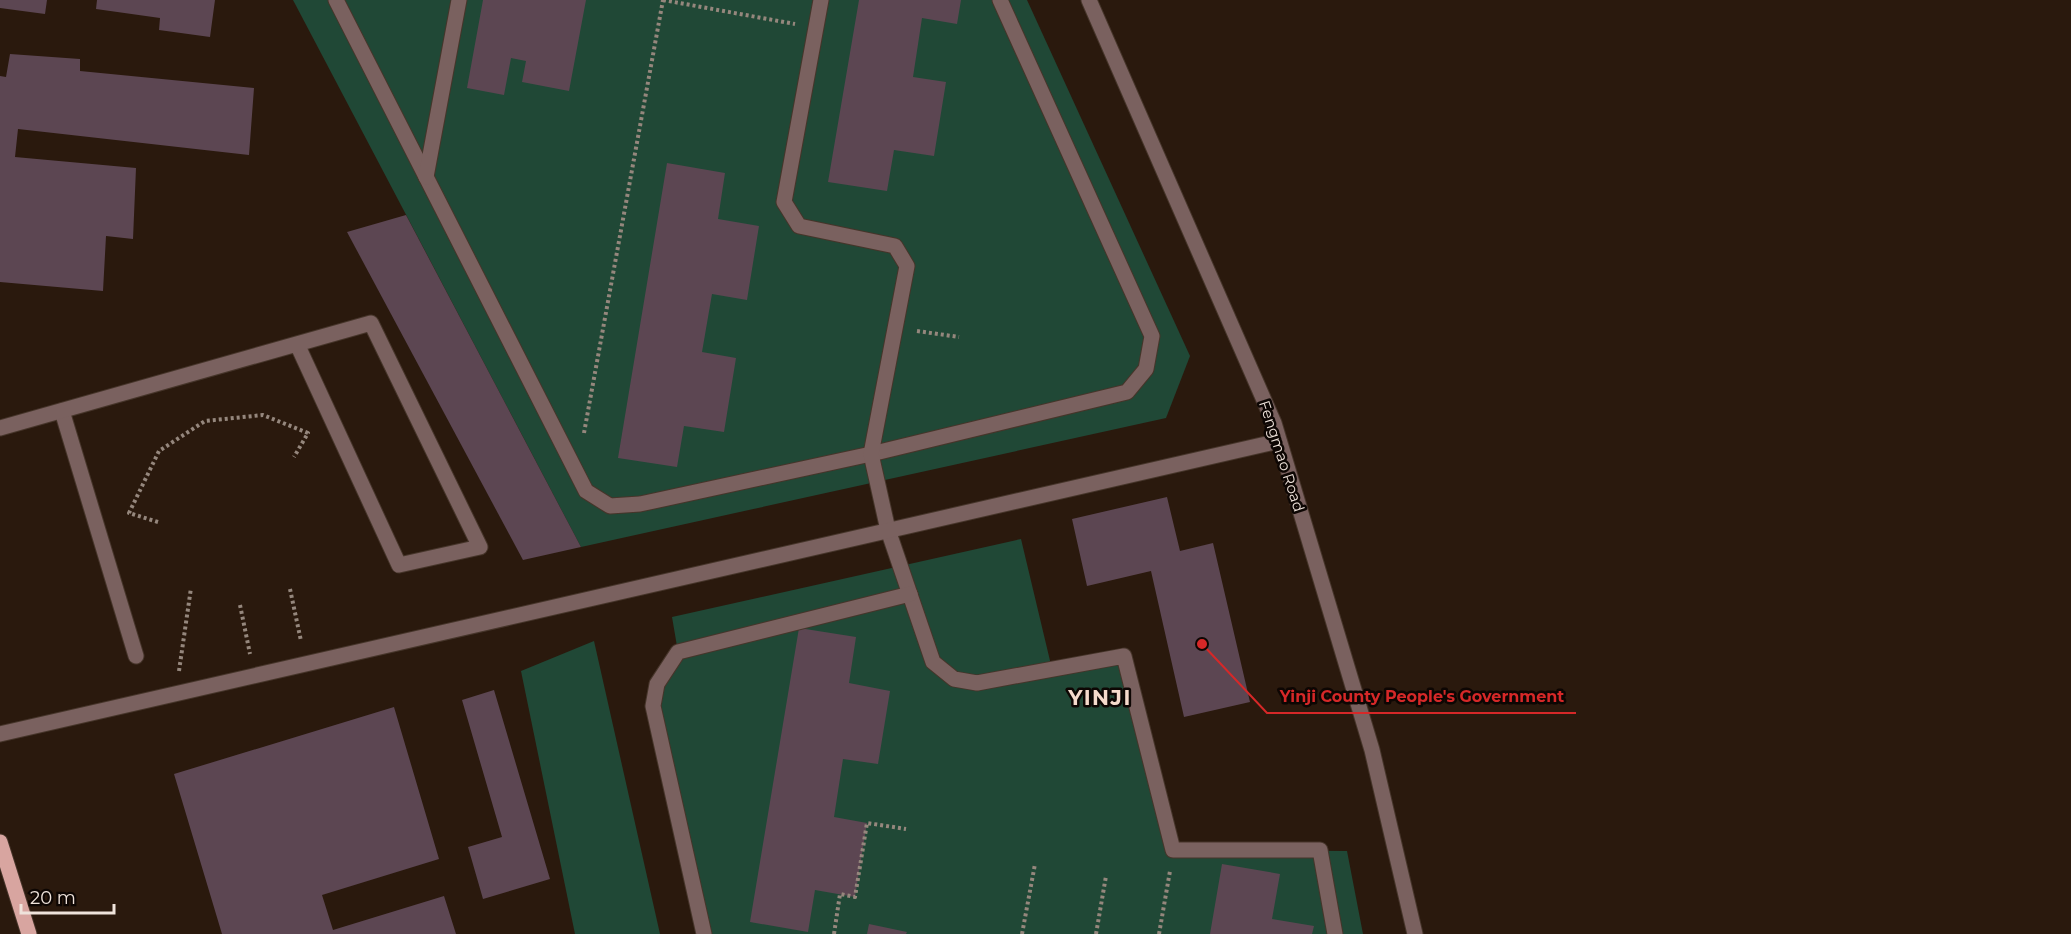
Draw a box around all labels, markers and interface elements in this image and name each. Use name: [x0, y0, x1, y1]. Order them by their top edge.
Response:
street label: Fengmao Road: [1255, 398, 1309, 514]
callout: Yinji County People's Government: [1267, 679, 1576, 713]
district label: YINJI: [1067, 685, 1132, 710]
text: Yinji County People's Government: [1279, 687, 1564, 706]
scale bar: [21, 877, 114, 915]
text: 20 m: [30, 887, 76, 909]

